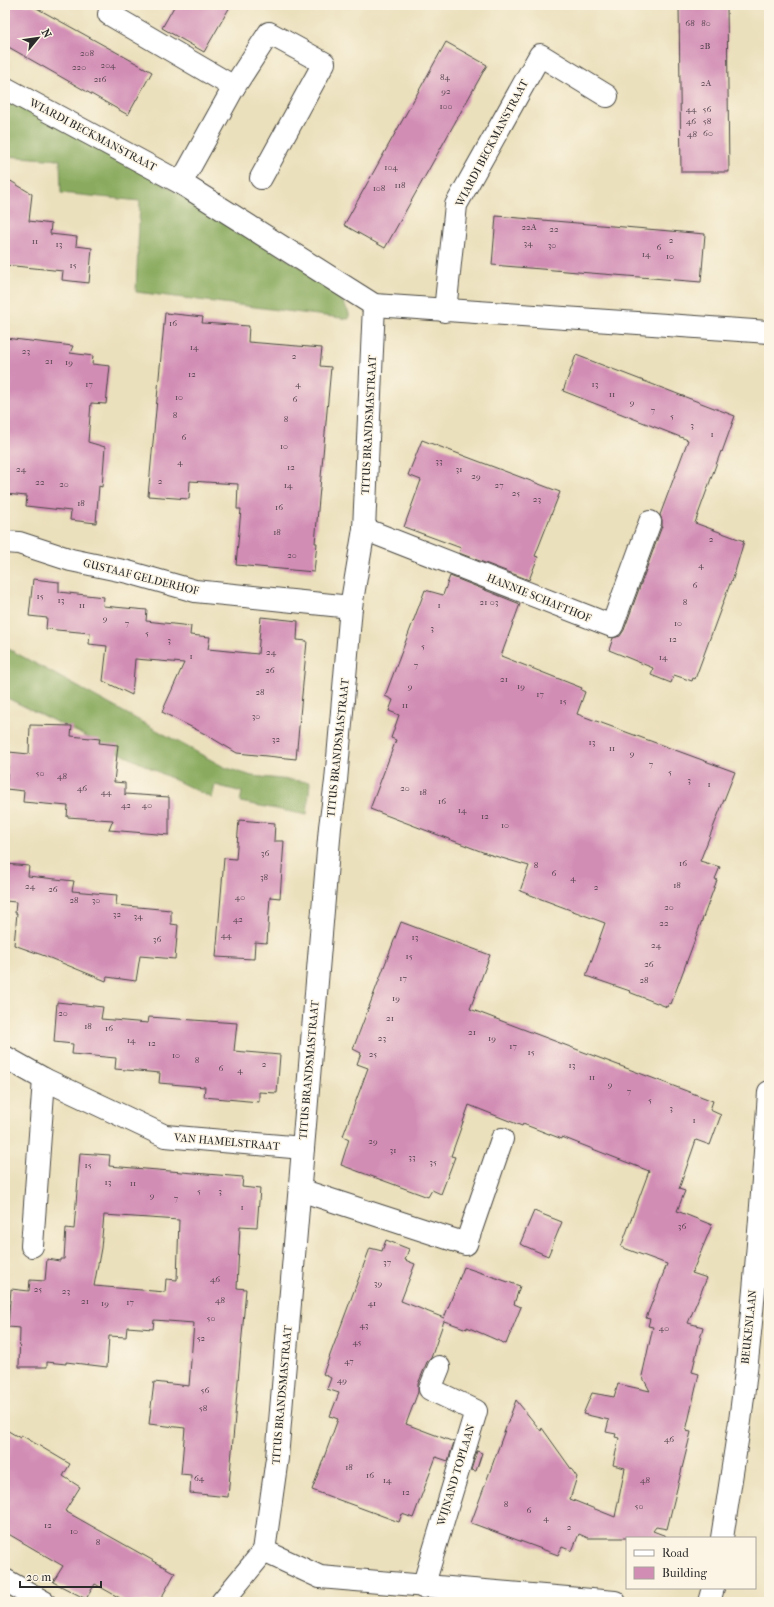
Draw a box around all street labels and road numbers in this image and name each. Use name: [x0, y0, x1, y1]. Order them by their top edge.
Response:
street label: WIARDI BECKMANSTRAAT: [452, 77, 531, 210]
street label: WIARDI BECKMANSTRAAT: [26, 95, 159, 174]
street label: TITUS BRANDSMASTRAAT: [359, 354, 379, 495]
street label: GUSTAAF GELDERHOF: [82, 556, 200, 598]
street label: HANNIE SCHAFTHOF: [485, 571, 593, 625]
street label: TITUS BRANDSMASTRAAT: [324, 677, 352, 818]
street label: TITUS BRANDSMASTRAAT: [296, 999, 322, 1140]
street label: VAN HAMELSTRAAT: [173, 1131, 281, 1153]
street label: BEUKENLAAN: [739, 1288, 759, 1365]
street label: TITUS BRANDSMASTRAAT: [269, 1324, 295, 1465]
street label: WIJNAND TOPLAAN: [434, 1422, 478, 1528]

